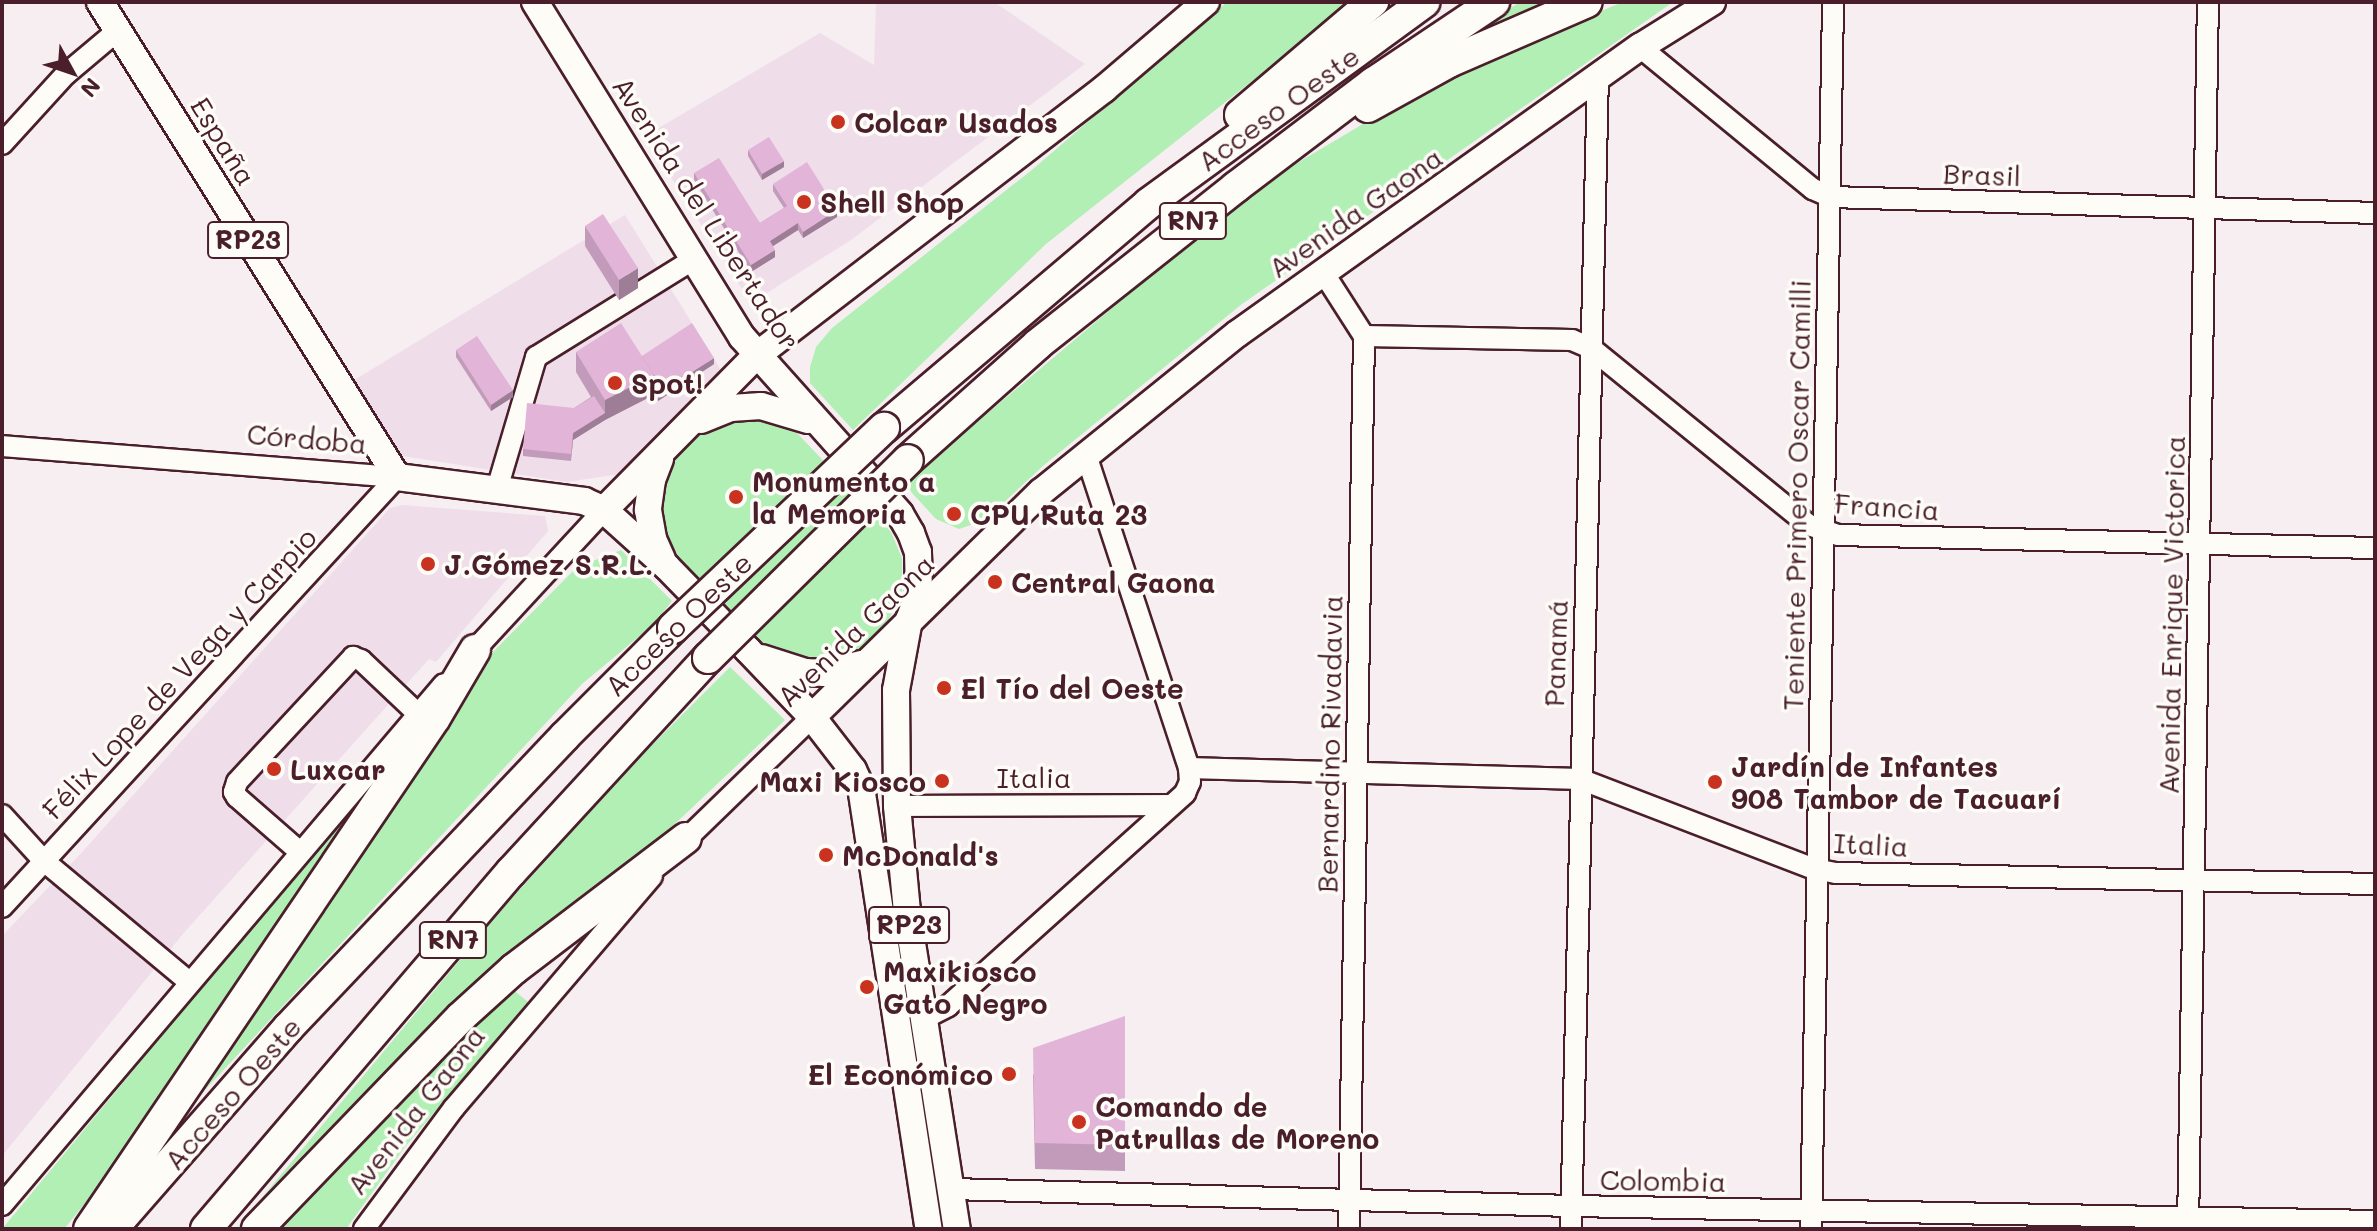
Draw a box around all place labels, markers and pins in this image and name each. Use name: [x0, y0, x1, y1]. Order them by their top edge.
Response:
place label: Colcar Usados: [854, 105, 1058, 139]
marker: Colcar Usados: [829, 113, 847, 131]
place label: Shell Shop: [820, 185, 964, 219]
marker: Shell Shop: [795, 193, 813, 211]
place label: Spot!: [631, 366, 703, 400]
marker: Spot!: [606, 374, 624, 392]
place label: Monumento a la Memoria: [752, 464, 935, 530]
marker: Monumento a la Memoria: [727, 488, 745, 506]
place label: CPU Ruta 23: [970, 497, 1147, 531]
marker: CPU Ruta 23: [945, 505, 963, 523]
place label: J.Gómez S.R.L.: [444, 547, 653, 581]
marker: J.Gómez S.R.L.: [419, 555, 437, 573]
place label: Central Gaona: [1011, 565, 1215, 599]
marker: Central Gaona: [986, 573, 1004, 591]
place label: El Tío del Oeste: [960, 671, 1184, 705]
marker: El Tío del Oeste: [935, 679, 953, 697]
place label: Jardín de Infantes 908 Tambor de Tacuarí: [1731, 749, 2061, 815]
place label: Luxcar: [290, 752, 386, 786]
marker: Luxcar: [265, 760, 283, 778]
place label: Maxi Kiosco: [759, 764, 926, 798]
marker: Maxi Kiosco: [933, 772, 951, 790]
marker: Jardín de Infantes 908 Tambor de Tacuarí: [1706, 773, 1724, 791]
place label: McDonald's: [842, 838, 999, 872]
marker: McDonald's: [817, 846, 835, 864]
place label: Maxikiosco Gato Negro: [883, 954, 1047, 1020]
marker: Maxikiosco Gato Negro: [858, 978, 876, 996]
place label: El Económico: [807, 1057, 993, 1091]
marker: El Económico: [1000, 1065, 1018, 1083]
place label: Comando de Patrullas de Moreno: [1095, 1089, 1379, 1155]
marker: Comando de Patrullas de Moreno: [1070, 1113, 1088, 1131]

